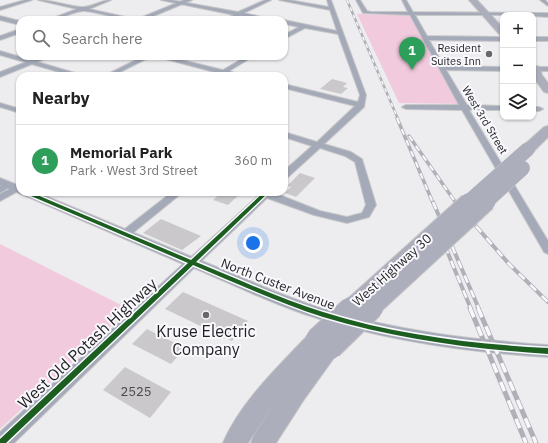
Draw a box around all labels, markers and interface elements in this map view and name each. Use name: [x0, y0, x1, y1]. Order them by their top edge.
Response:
map controls: [500, 12, 536, 120]
button: +: [500, 12, 536, 48]
search box: [16, 16, 288, 60]
icon: search: [30, 27, 52, 49]
text: Search here: [62, 29, 142, 48]
pin: 1: [399, 37, 425, 70]
place label: Resident Suites Inn: [431, 41, 481, 68]
button: −: [500, 48, 536, 84]
marker: Resident Suites Inn: [484, 49, 494, 59]
street label: West 3rd Street: [459, 83, 511, 157]
button: layers: [500, 84, 536, 120]
text: Nearby: [32, 87, 90, 109]
text: Memorial Park: [70, 143, 172, 162]
text: 1: [41, 152, 49, 169]
text: 360 m: [234, 152, 272, 169]
text: Park · West 3rd Street: [70, 162, 198, 179]
street label: West Highway 30: [349, 230, 435, 310]
your location: [243, 233, 263, 253]
street label: North Custer Avenue: [219, 254, 337, 314]
street label: West Old Potash Highway: [13, 273, 161, 413]
marker: Kruse Electric Company: [201, 310, 211, 320]
place label: Kruse Electric Company: [156, 321, 256, 359]
house number: 2525: [120, 383, 152, 400]

